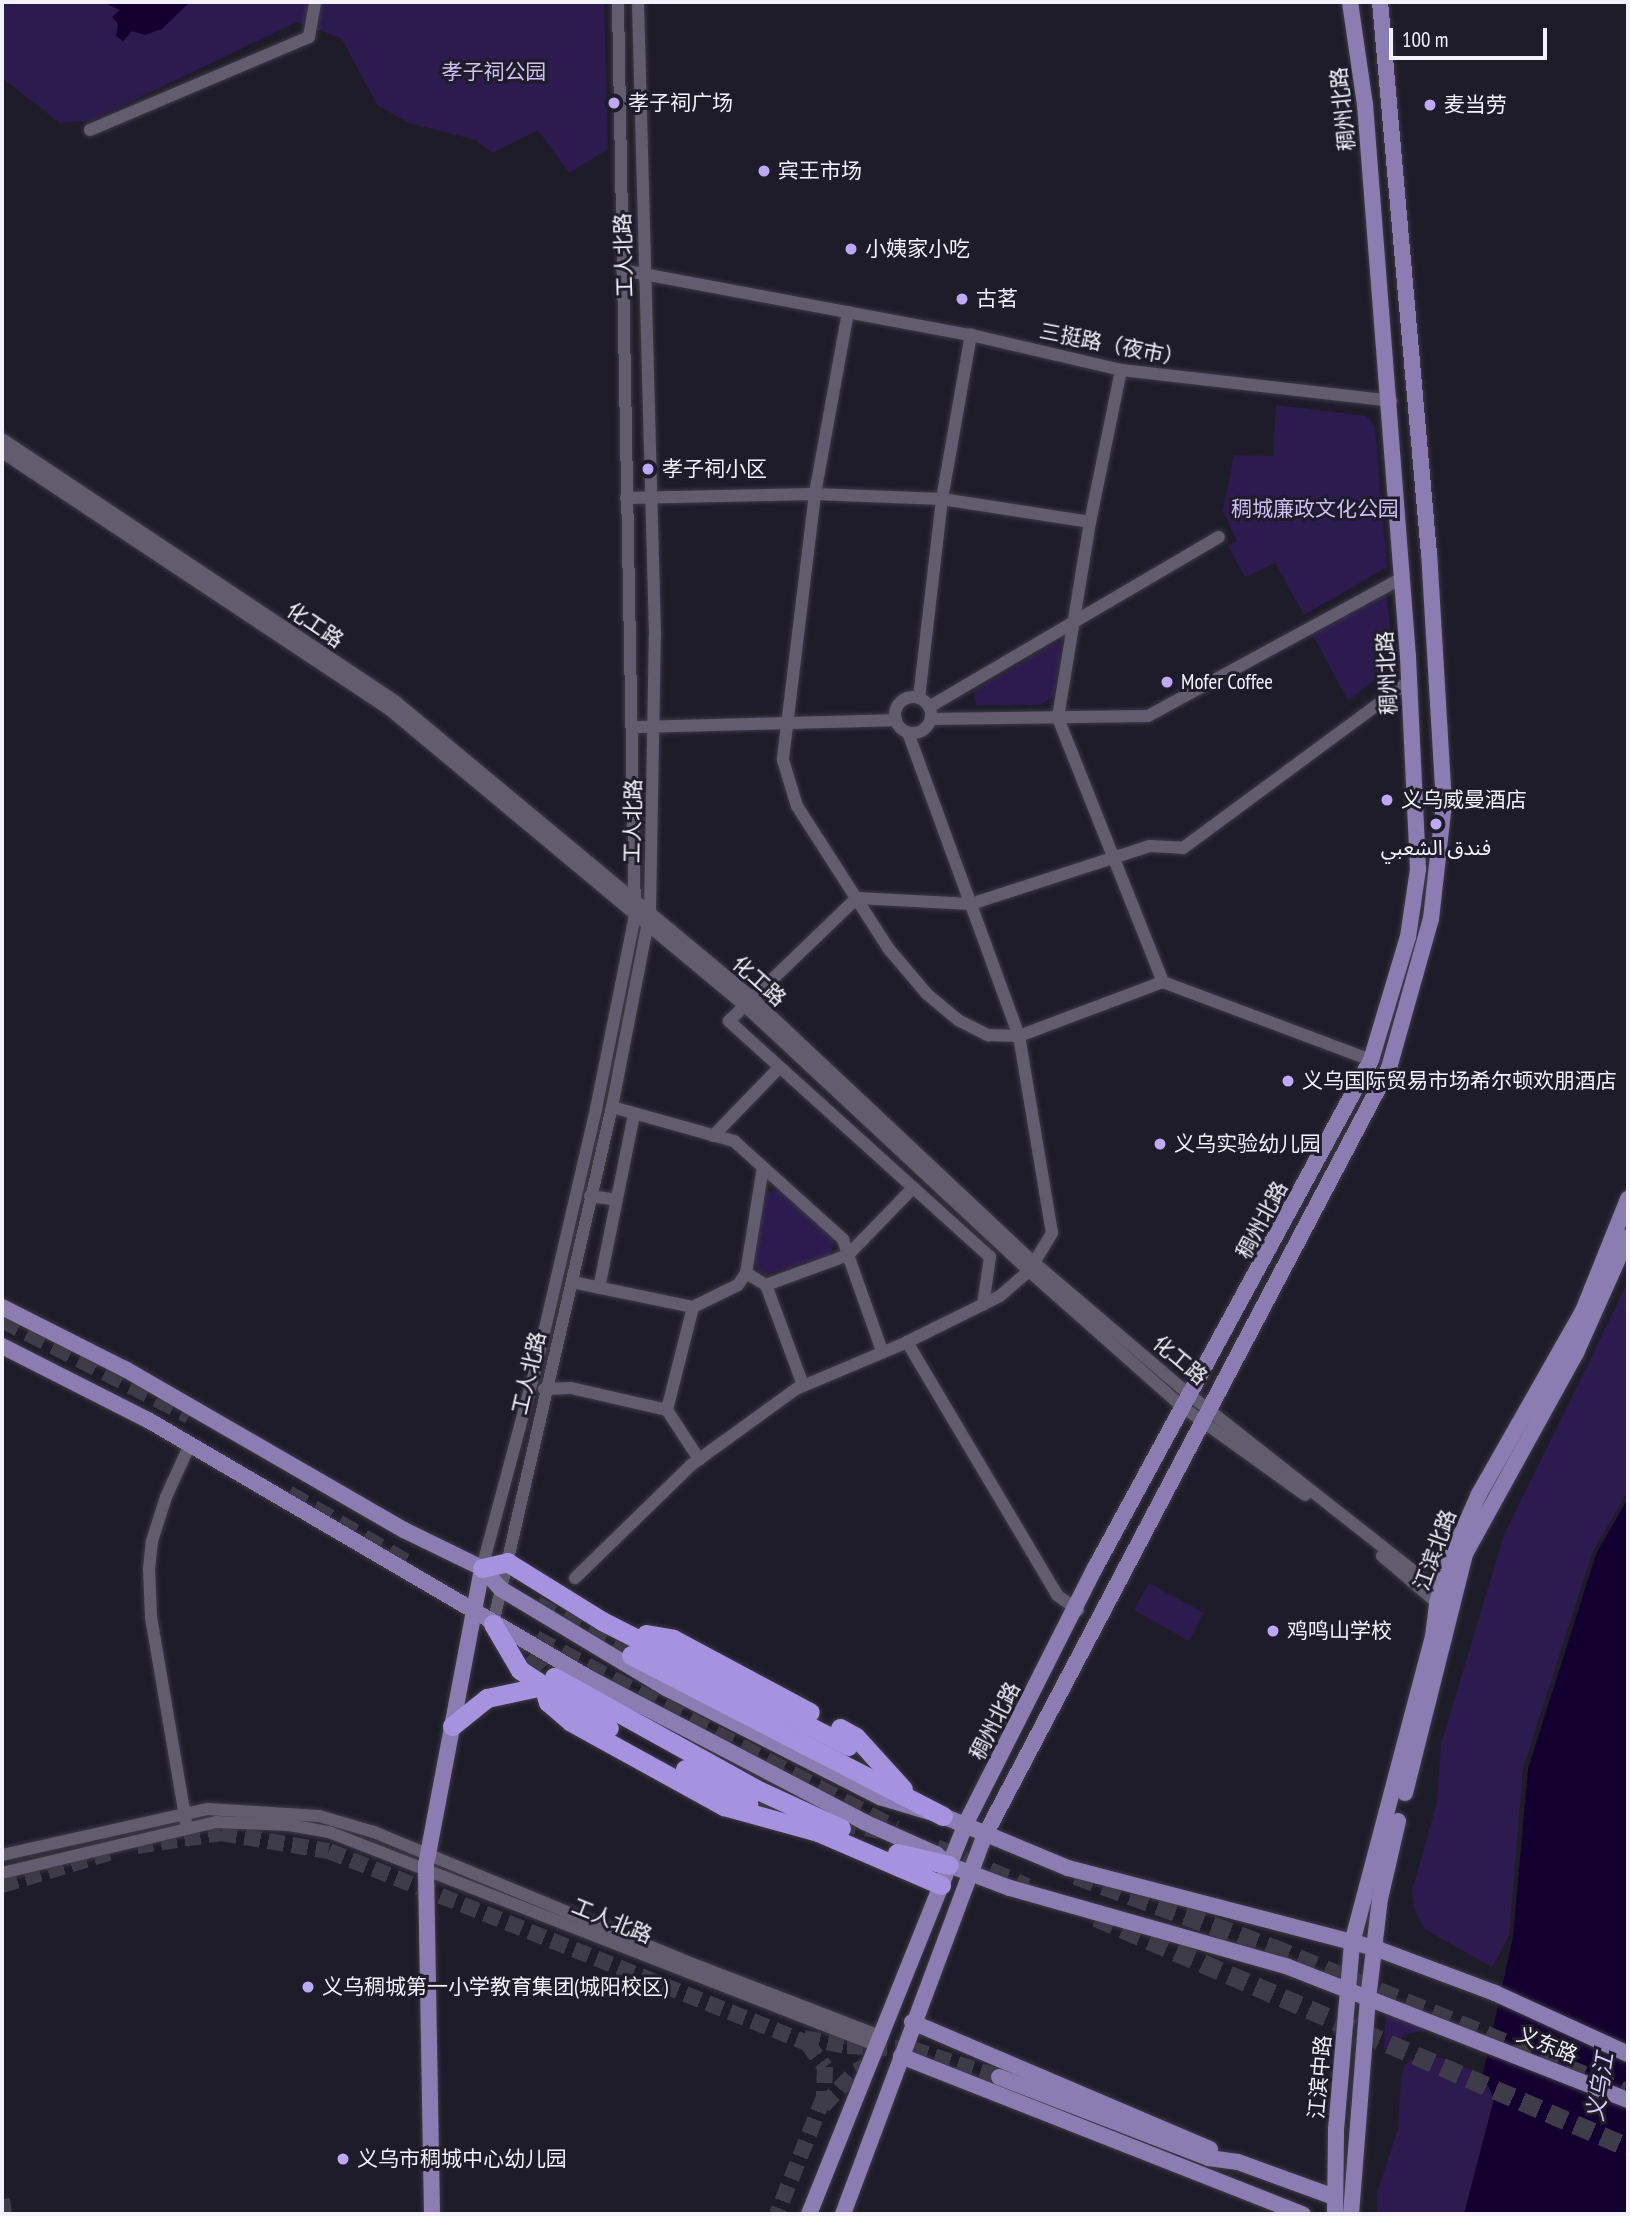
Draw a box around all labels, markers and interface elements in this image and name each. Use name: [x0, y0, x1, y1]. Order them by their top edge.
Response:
scale bar: [1392, 14, 1550, 58]
text: 100 m: [1402, 26, 1448, 53]
park label: 孝子祠公园: [442, 59, 546, 85]
street label: 稠州北路: [1326, 66, 1360, 152]
place label: 孝子祠广场: [628, 90, 733, 116]
place label: 麦当劳: [1444, 92, 1507, 118]
marker: 孝子祠广场: [606, 95, 622, 111]
marker: 麦当劳: [1422, 97, 1438, 113]
place label: 宾王市场: [778, 158, 862, 184]
marker: 宾王市场: [756, 163, 772, 179]
street label: 工人北路: [610, 213, 638, 297]
place label: 小姨家小吃: [865, 236, 970, 262]
marker: 小姨家小吃: [843, 241, 859, 257]
place label: 古茗: [976, 286, 1018, 312]
marker: 古茗: [954, 291, 970, 307]
street label: 三挺路（夜市）: [1037, 319, 1187, 371]
place label: 孝子祠小区: [662, 456, 767, 482]
marker: 孝子祠小区: [640, 461, 656, 477]
park label: 稠城廉政文化公园: [1231, 496, 1399, 522]
street label: 化工路: [282, 597, 348, 653]
street label: 稠州北路: [1372, 630, 1402, 716]
place label: Mofer Coffee: [1181, 669, 1273, 695]
marker: Mofer Coffee: [1159, 674, 1175, 690]
street label: 工人北路: [620, 779, 646, 863]
place label: 义乌威曼酒店: [1401, 787, 1527, 813]
marker: 义乌威曼酒店: [1379, 792, 1395, 808]
marker: فندق الشعبي: [1428, 816, 1444, 832]
place label: فندق الشعبي: [1381, 835, 1491, 861]
street label: 化工路: [727, 951, 791, 1011]
place label: 义乌国际贸易市场希尔顿欢朋酒店: [1302, 1068, 1617, 1094]
marker: 义乌国际贸易市场希尔顿欢朋酒店: [1280, 1073, 1296, 1089]
place label: 义乌实验幼儿园: [1174, 1131, 1321, 1157]
marker: 义乌实验幼儿园: [1152, 1136, 1168, 1152]
street label: 稠州北路: [1231, 1177, 1293, 1263]
street label: 工人北路: [507, 1329, 551, 1417]
street label: 化工路: [1148, 1330, 1212, 1390]
street label: 江滨北路: [1409, 1506, 1461, 1594]
place label: 鸡鸣山学校: [1287, 1618, 1392, 1644]
marker: 鸡鸣山学校: [1265, 1623, 1281, 1639]
street label: 稠州北路: [965, 1678, 1025, 1764]
street label: 工人北路: [568, 1894, 656, 1948]
place label: 义乌稠城第一小学教育集团(城阳校区): [322, 1974, 668, 2000]
marker: 义乌稠城第一小学教育集团(城阳校区): [300, 1979, 316, 1995]
street label: 义东路: [1513, 2022, 1581, 2068]
street label: 江滨中路: [1304, 2034, 1336, 2120]
water label: 义乌江: [1581, 2051, 1619, 2123]
place label: 义乌市稠城中心幼儿园: [357, 2146, 567, 2172]
marker: 义乌市稠城中心幼儿园: [335, 2151, 351, 2167]

